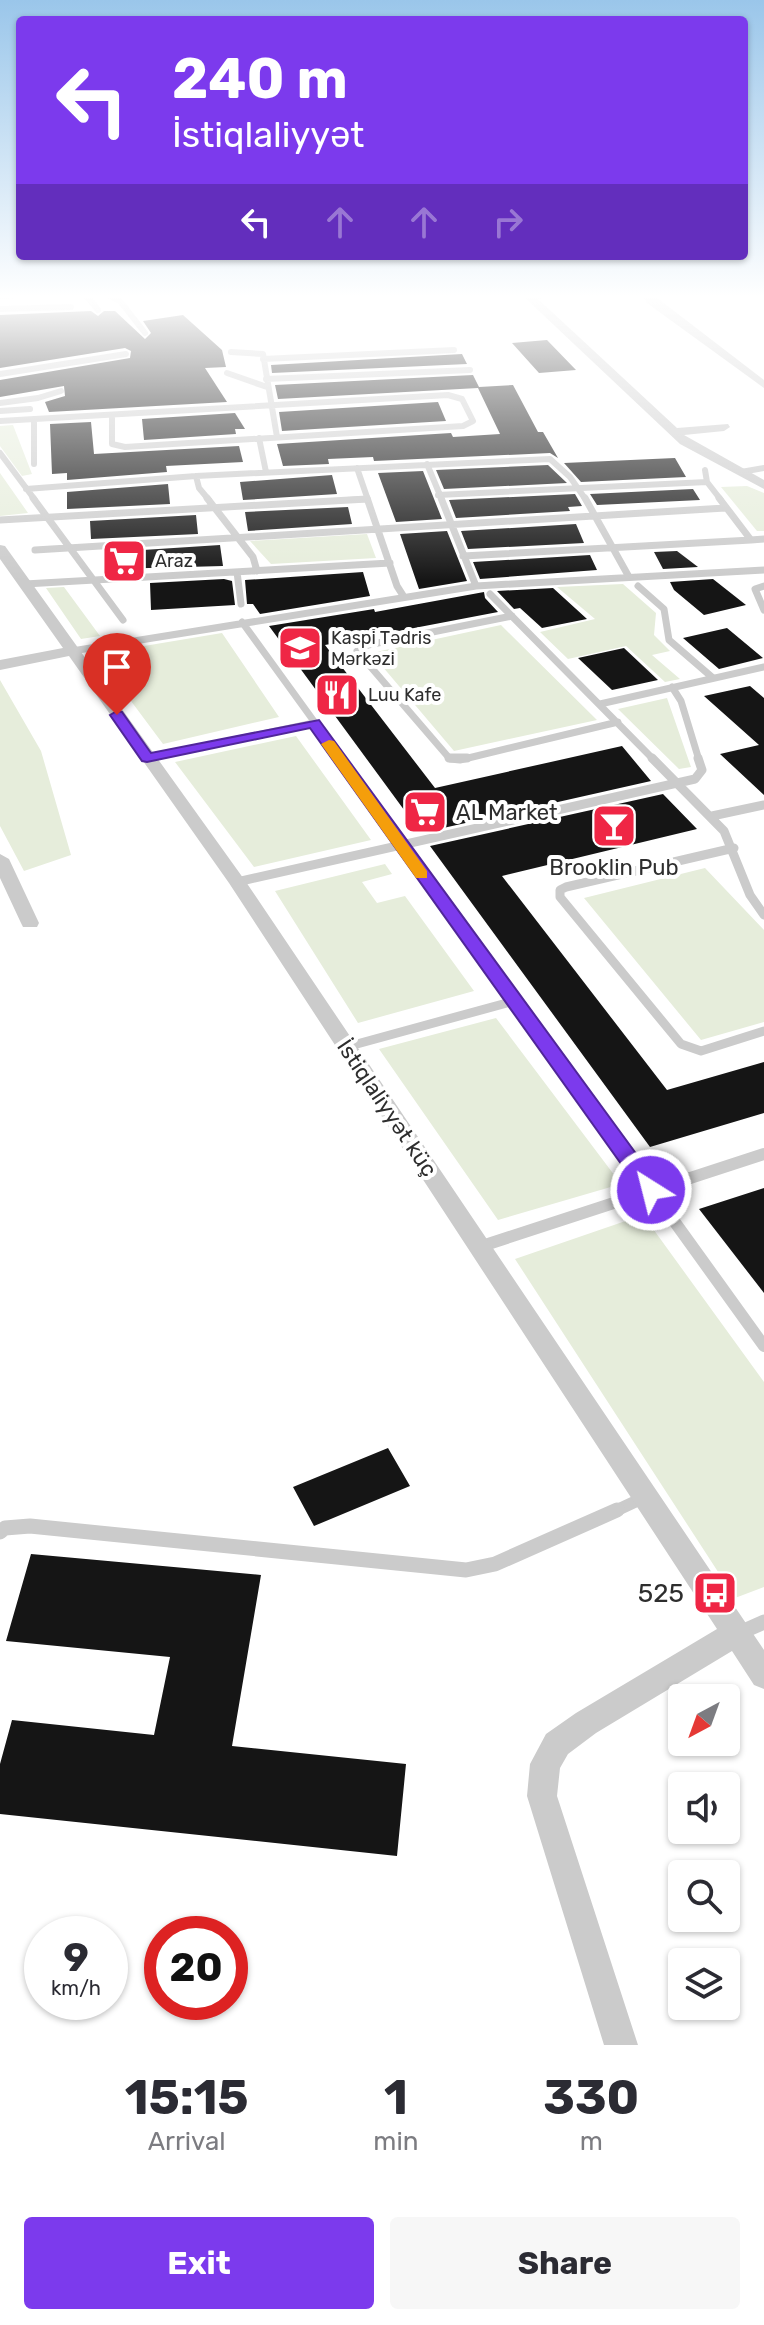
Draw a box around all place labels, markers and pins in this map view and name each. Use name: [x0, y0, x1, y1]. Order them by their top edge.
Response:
supermarket icon: Araz: [100, 537, 148, 585]
place label: Araz: [155, 550, 193, 572]
school or university icon: Kaspi Tədris Mərkəzi: [276, 624, 324, 672]
place label: Kaspi Tədris Mərkəzi: [331, 627, 431, 670]
pin: [83, 633, 151, 715]
restaurant icon: Luu Kafe: [313, 671, 361, 719]
place label: Luu Kafe: [368, 684, 441, 706]
supermarket icon: AL Market: [401, 788, 449, 836]
place label: AL Market: [456, 799, 558, 826]
bar icon: Brooklin Pub: [590, 802, 638, 850]
place label: Brooklin Pub: [549, 854, 679, 881]
bus stop icon: 525: [691, 1569, 739, 1617]
place label: 525: [638, 1578, 684, 1609]

